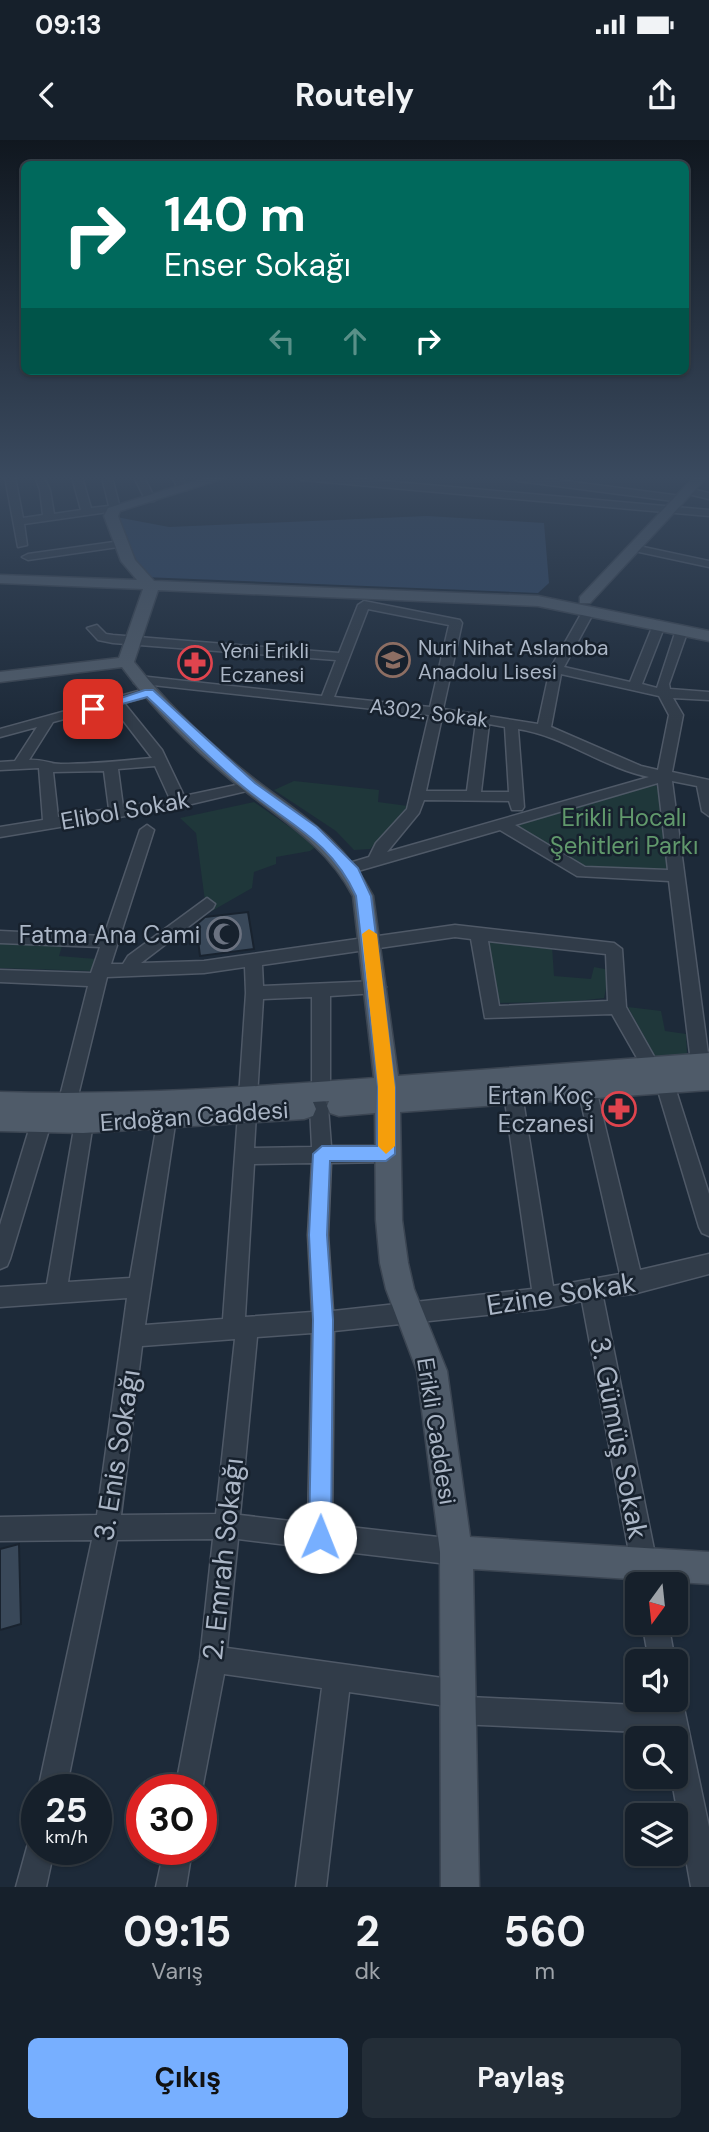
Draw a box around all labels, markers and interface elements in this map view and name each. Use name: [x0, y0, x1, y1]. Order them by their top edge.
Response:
text: 09:13: [35, 8, 102, 42]
text: Routely: [295, 74, 414, 116]
icon: back: [28, 76, 66, 114]
icon: share: [643, 76, 681, 114]
text: 140 m: [164, 182, 306, 246]
icon: right: [49, 189, 140, 280]
text: Enser Sokağı: [164, 244, 351, 286]
icon: left: [263, 322, 301, 360]
icon: ahead: [336, 322, 374, 360]
icon: right: [409, 322, 447, 360]
place label: Nuri Nihat Aslanoba Anadolu Lisesi: [418, 634, 608, 686]
place label: Yeni Erikli Eczanesi: [220, 637, 309, 689]
school or university icon: Nuri Nihat Aslanoba Anadolu Lisesi: [374, 641, 412, 679]
pharmacy icon: Yeni Erikli Eczanesi: [176, 644, 214, 682]
pin: [63, 679, 123, 739]
icon: arrive: [74, 690, 112, 728]
street label: A302. Sokak: [368, 692, 490, 734]
street label: Elibol Sokak: [58, 783, 192, 837]
park label: Erikli Hocalı Şehitleri Parkı: [550, 802, 698, 861]
mosque icon: Fatma Ana Cami: [205, 915, 243, 953]
place label: Fatma Ana Cami: [19, 919, 200, 950]
place label: Ertan Koç Eczanesi: [488, 1080, 594, 1139]
pharmacy icon: Ertan Koç Eczanesi: [600, 1090, 638, 1128]
street label: Erdoğan Caddesi: [99, 1094, 289, 1138]
street label: Ezine Sokak: [484, 1264, 638, 1324]
street label: 3. Gümüş Sokak: [581, 1334, 657, 1542]
street label: Erikli Caddesi: [410, 1355, 464, 1507]
street label: 3. Enis Sokağı: [85, 1367, 149, 1543]
street label: 2. Emrah Sokağı: [194, 1456, 252, 1662]
position arrow: [283, 1500, 357, 1574]
north arrow: [625, 1572, 688, 1634]
map controls: [625, 1572, 688, 1866]
button: sound: [625, 1649, 688, 1712]
button: search: [625, 1726, 688, 1789]
speed limit sign: 30: [126, 1774, 217, 1865]
text: 25: [46, 1787, 87, 1833]
button: layers: [625, 1803, 688, 1866]
text: km/h: [45, 1825, 88, 1849]
text: 09:15: [123, 1904, 231, 1959]
text: 2: [355, 1904, 380, 1959]
text: 560: [504, 1904, 586, 1959]
text: Varış: [151, 1956, 203, 1986]
text: dk: [354, 1956, 381, 1986]
text: m: [534, 1956, 555, 1986]
button: Çıkış: [28, 2038, 348, 2118]
button: Paylaş: [362, 2038, 681, 2118]

